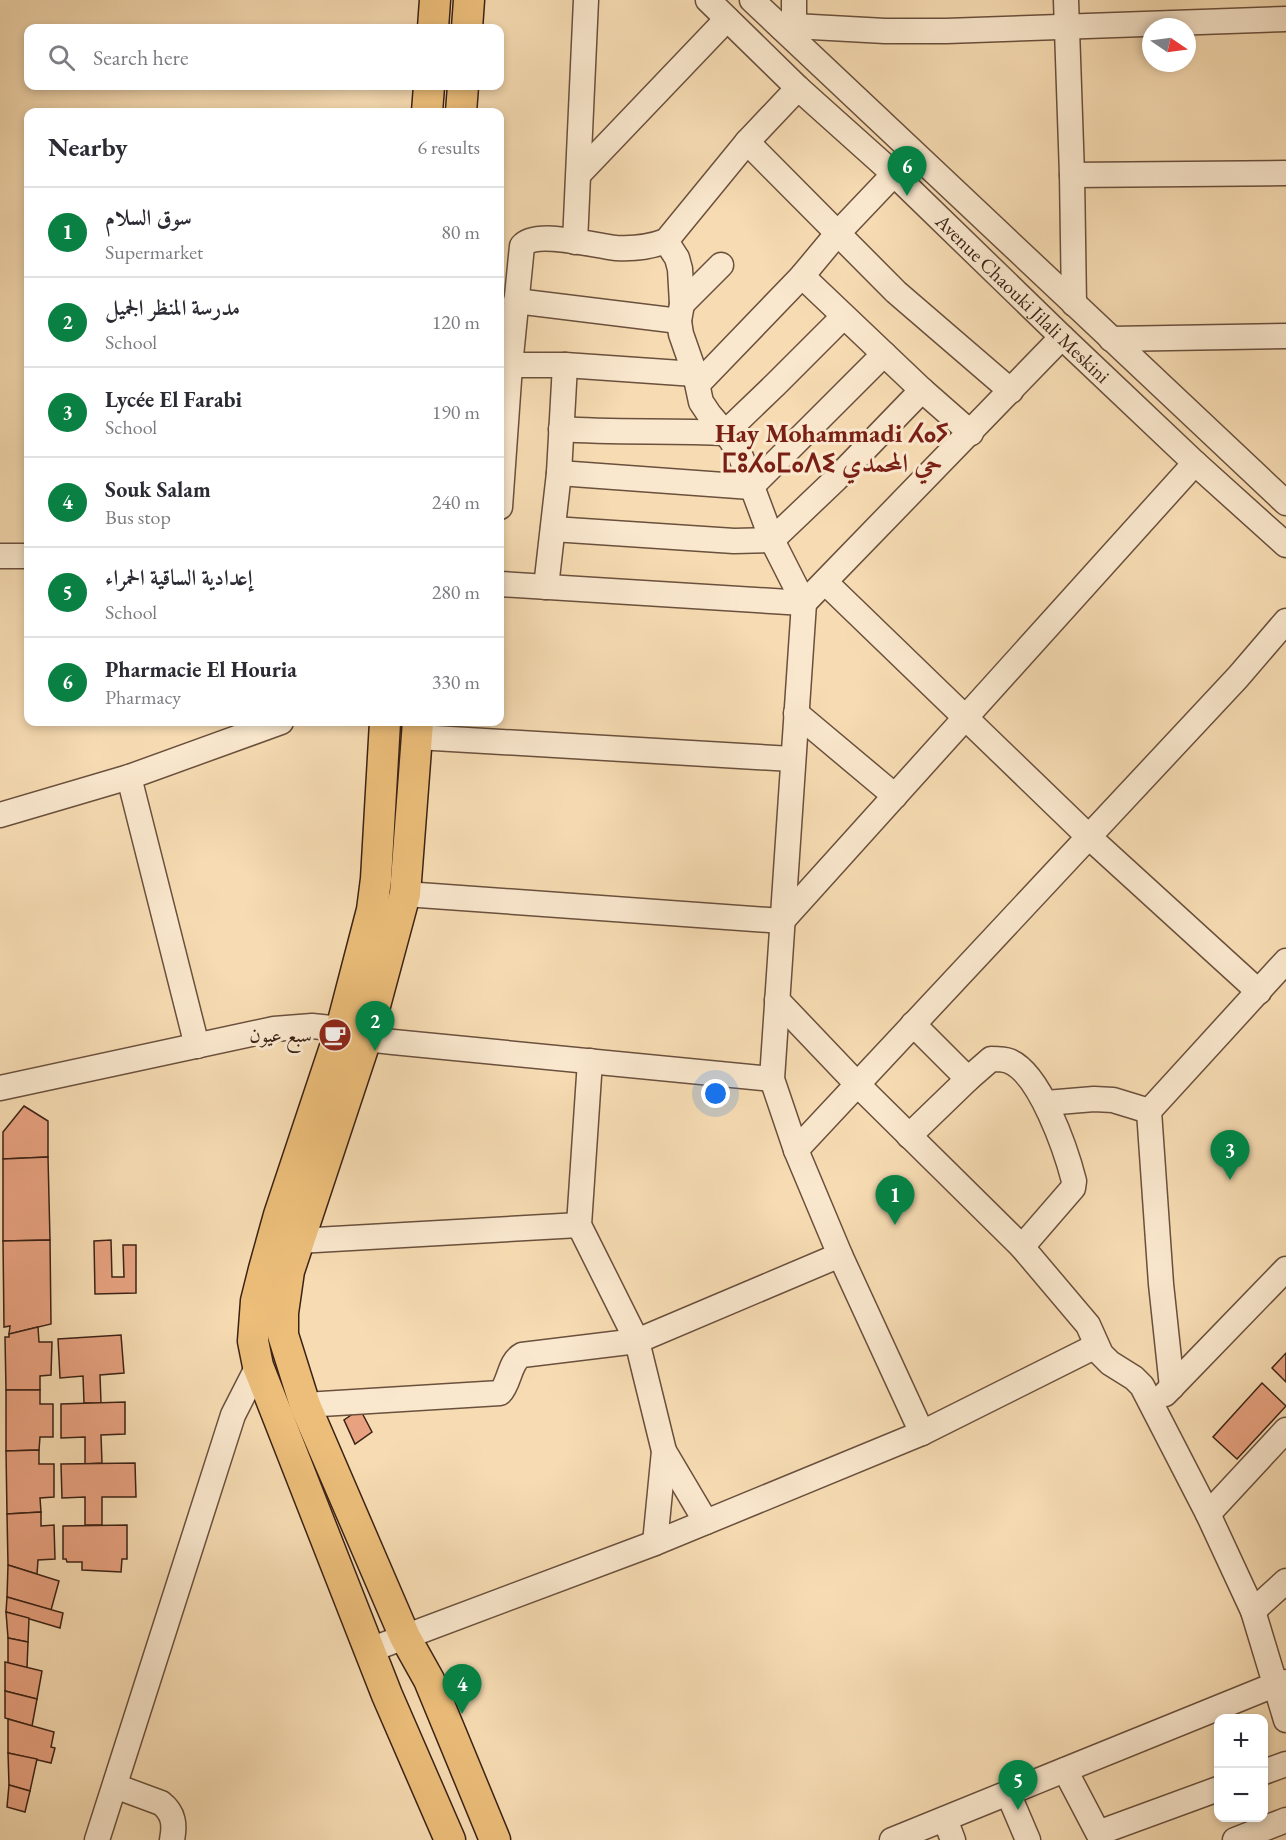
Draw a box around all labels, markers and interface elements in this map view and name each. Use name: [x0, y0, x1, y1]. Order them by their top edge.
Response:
north arrow: [1142, 18, 1196, 72]
search box: [24, 24, 504, 90]
icon: search: [45, 41, 78, 74]
text: Search here: [93, 43, 188, 72]
text: Nearby: [48, 130, 128, 164]
text: 6 results: [417, 134, 480, 160]
pin: 6: [888, 146, 926, 196]
text: سوق السلام: [105, 203, 192, 232]
street label: Avenue Chaouki Jilali Meskini: [929, 208, 1116, 389]
text: 1: [62, 219, 73, 245]
text: 80 m: [441, 219, 480, 245]
text: Supermarket: [105, 239, 203, 265]
text: مدرسة المنظر الجميل: [105, 293, 240, 322]
text: 2: [62, 309, 73, 335]
text: 120 m: [432, 309, 480, 335]
text: School: [105, 329, 157, 355]
text: Lycée El Farabi: [105, 385, 242, 414]
text: 3: [62, 399, 73, 425]
text: 190 m: [432, 399, 480, 425]
text: School: [105, 414, 157, 440]
district label: Hay Mohammadi ⵃⴰⵢ ⵎⵓⵃⴰⵎⴰⴷⵉ حي المحمدي: [715, 416, 949, 485]
text: Souk Salam: [105, 475, 211, 504]
text: 4: [62, 489, 73, 515]
text: 240 m: [432, 489, 480, 515]
text: Bus stop: [105, 504, 171, 530]
text: إعدادية الساقية الحمراء: [105, 563, 252, 592]
text: 5: [62, 579, 73, 605]
text: 280 m: [432, 579, 480, 605]
text: School: [105, 599, 157, 625]
text: Pharmacie El Houria: [105, 655, 297, 684]
text: 6: [62, 669, 73, 695]
text: 330 m: [432, 669, 480, 695]
text: Pharmacy: [105, 684, 181, 710]
pin: 2: [356, 1002, 394, 1051]
cafe icon: سبع عيون: [317, 1017, 353, 1053]
place label: سبع عيون: [249, 1022, 312, 1053]
your location: [701, 1079, 730, 1108]
pin: 3: [1210, 1130, 1250, 1180]
pin: 1: [876, 1176, 914, 1225]
pin: 4: [442, 1664, 482, 1714]
map controls: [1214, 1714, 1268, 1822]
button: +: [1214, 1714, 1268, 1768]
pin: 5: [998, 1760, 1038, 1810]
button: −: [1214, 1768, 1268, 1822]

